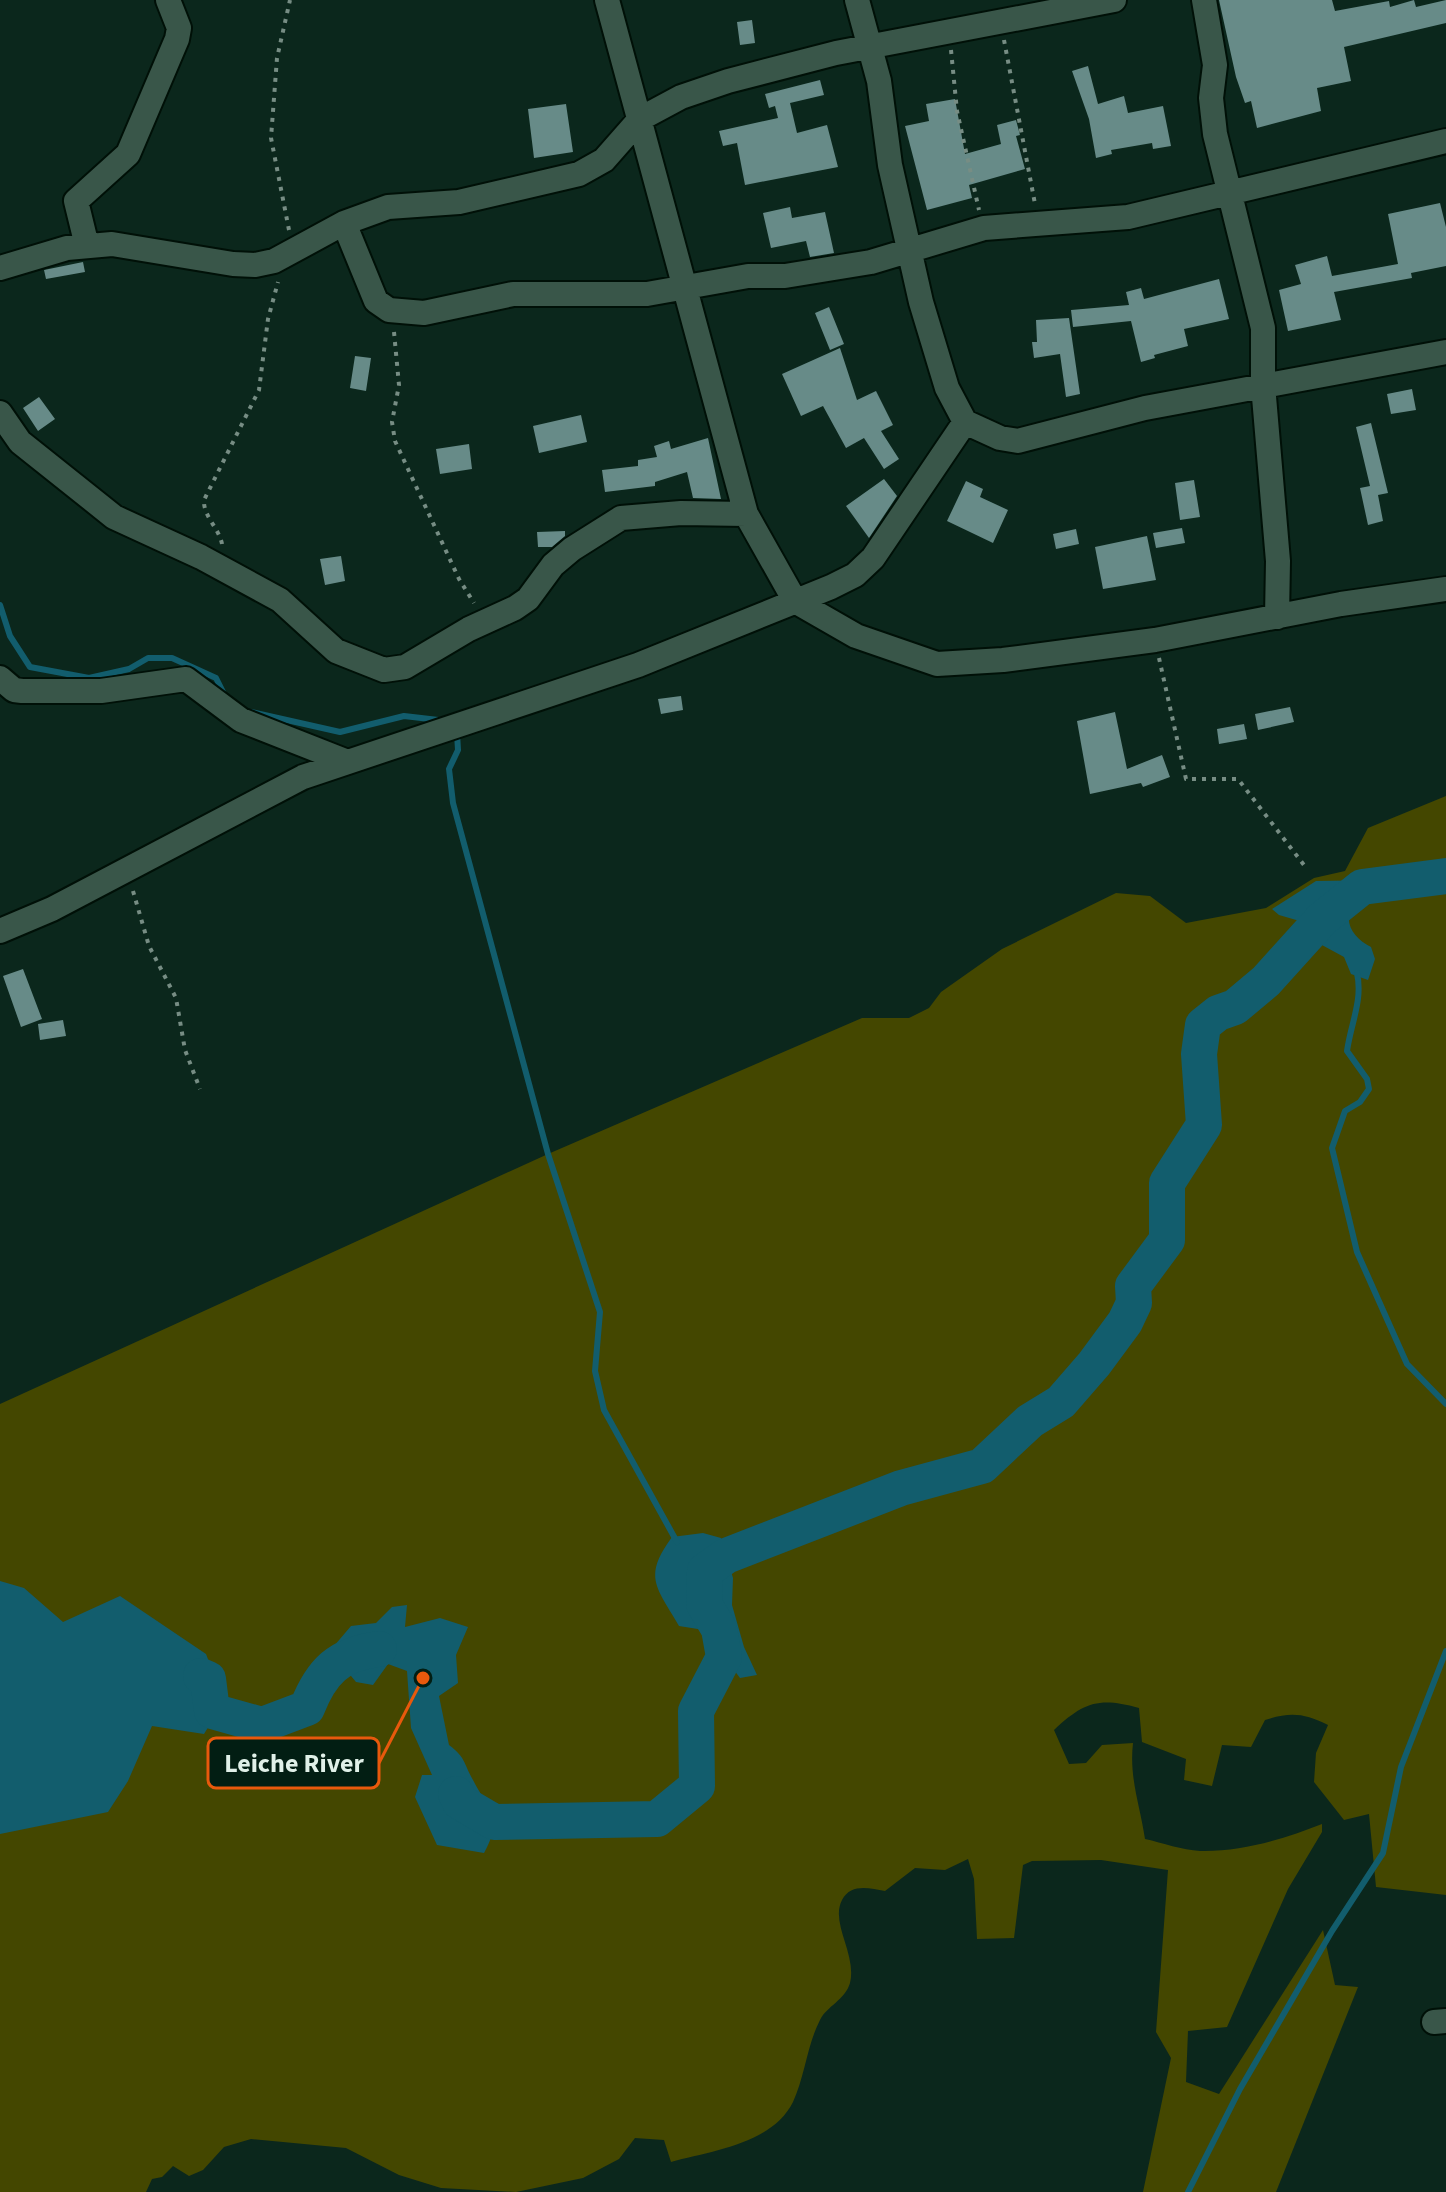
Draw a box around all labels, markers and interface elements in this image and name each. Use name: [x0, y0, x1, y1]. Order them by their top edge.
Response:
callout: Leiche River: [208, 1738, 379, 1788]
text: Leiche River: [224, 1745, 365, 1782]

